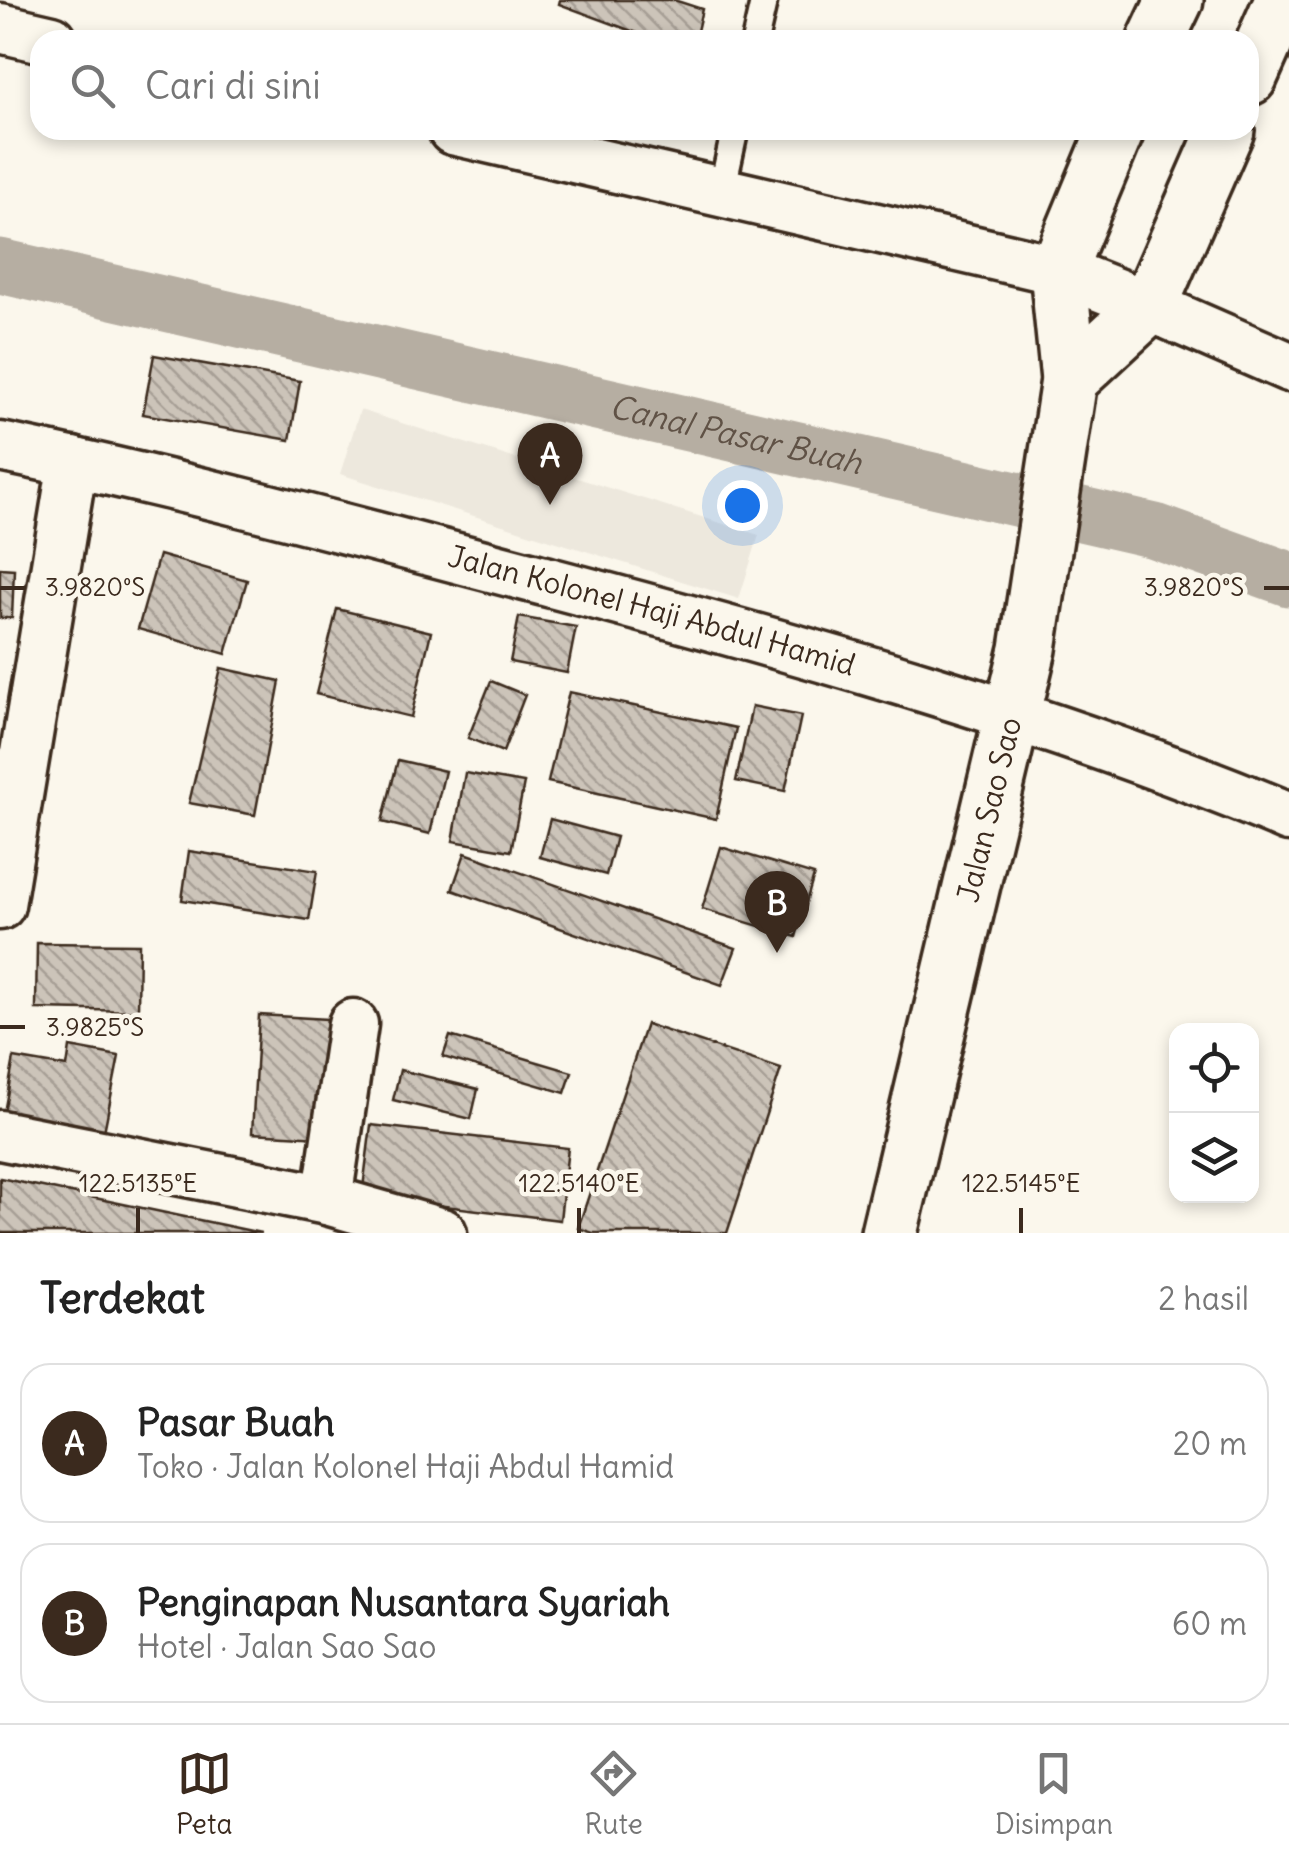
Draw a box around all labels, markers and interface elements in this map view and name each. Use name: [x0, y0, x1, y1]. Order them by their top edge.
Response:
search box: [30, 30, 1259, 140]
icon: search: [65, 58, 120, 113]
text: Cari di sini: [145, 62, 321, 109]
water label: Canal Pasar Buah: [606, 386, 866, 483]
pin: A: [518, 422, 582, 505]
your location: [717, 480, 768, 531]
street label: Jalan Kolonel Haji Abdul Hamid: [444, 536, 860, 684]
text: 3.9820°S: [45, 571, 145, 603]
text: 3.9820°S: [1144, 571, 1244, 603]
street label: Jalan Sao Sao: [948, 713, 1029, 906]
pin: B: [744, 870, 810, 953]
text: 3.9825°S: [46, 1011, 144, 1043]
map controls: [1169, 1023, 1259, 1203]
button: locate: [1169, 1023, 1259, 1113]
button: layers: [1169, 1113, 1259, 1203]
text: 122.5135°E: [79, 1167, 197, 1199]
text: 122.5140°E: [519, 1167, 639, 1199]
text: 122.5145°E: [962, 1167, 1080, 1199]
text: Terdekat: [40, 1272, 205, 1324]
text: 2 hasil: [1158, 1278, 1249, 1319]
text: Pasar Buah: [137, 1399, 335, 1446]
text: A: [64, 1423, 85, 1464]
text: 20 m: [1173, 1423, 1247, 1464]
text: Toko · Jalan Kolonel Haji Abdul Hamid: [137, 1446, 674, 1487]
text: Penginapan Nusantara Syariah: [137, 1579, 670, 1626]
text: B: [64, 1603, 85, 1644]
text: 60 m: [1172, 1603, 1247, 1644]
text: Hotel · Jalan Sao Sao: [137, 1626, 436, 1667]
tab: Peta: [176, 1746, 232, 1842]
tab: Rute: [585, 1746, 643, 1842]
tab: Disimpan: [995, 1746, 1113, 1842]

